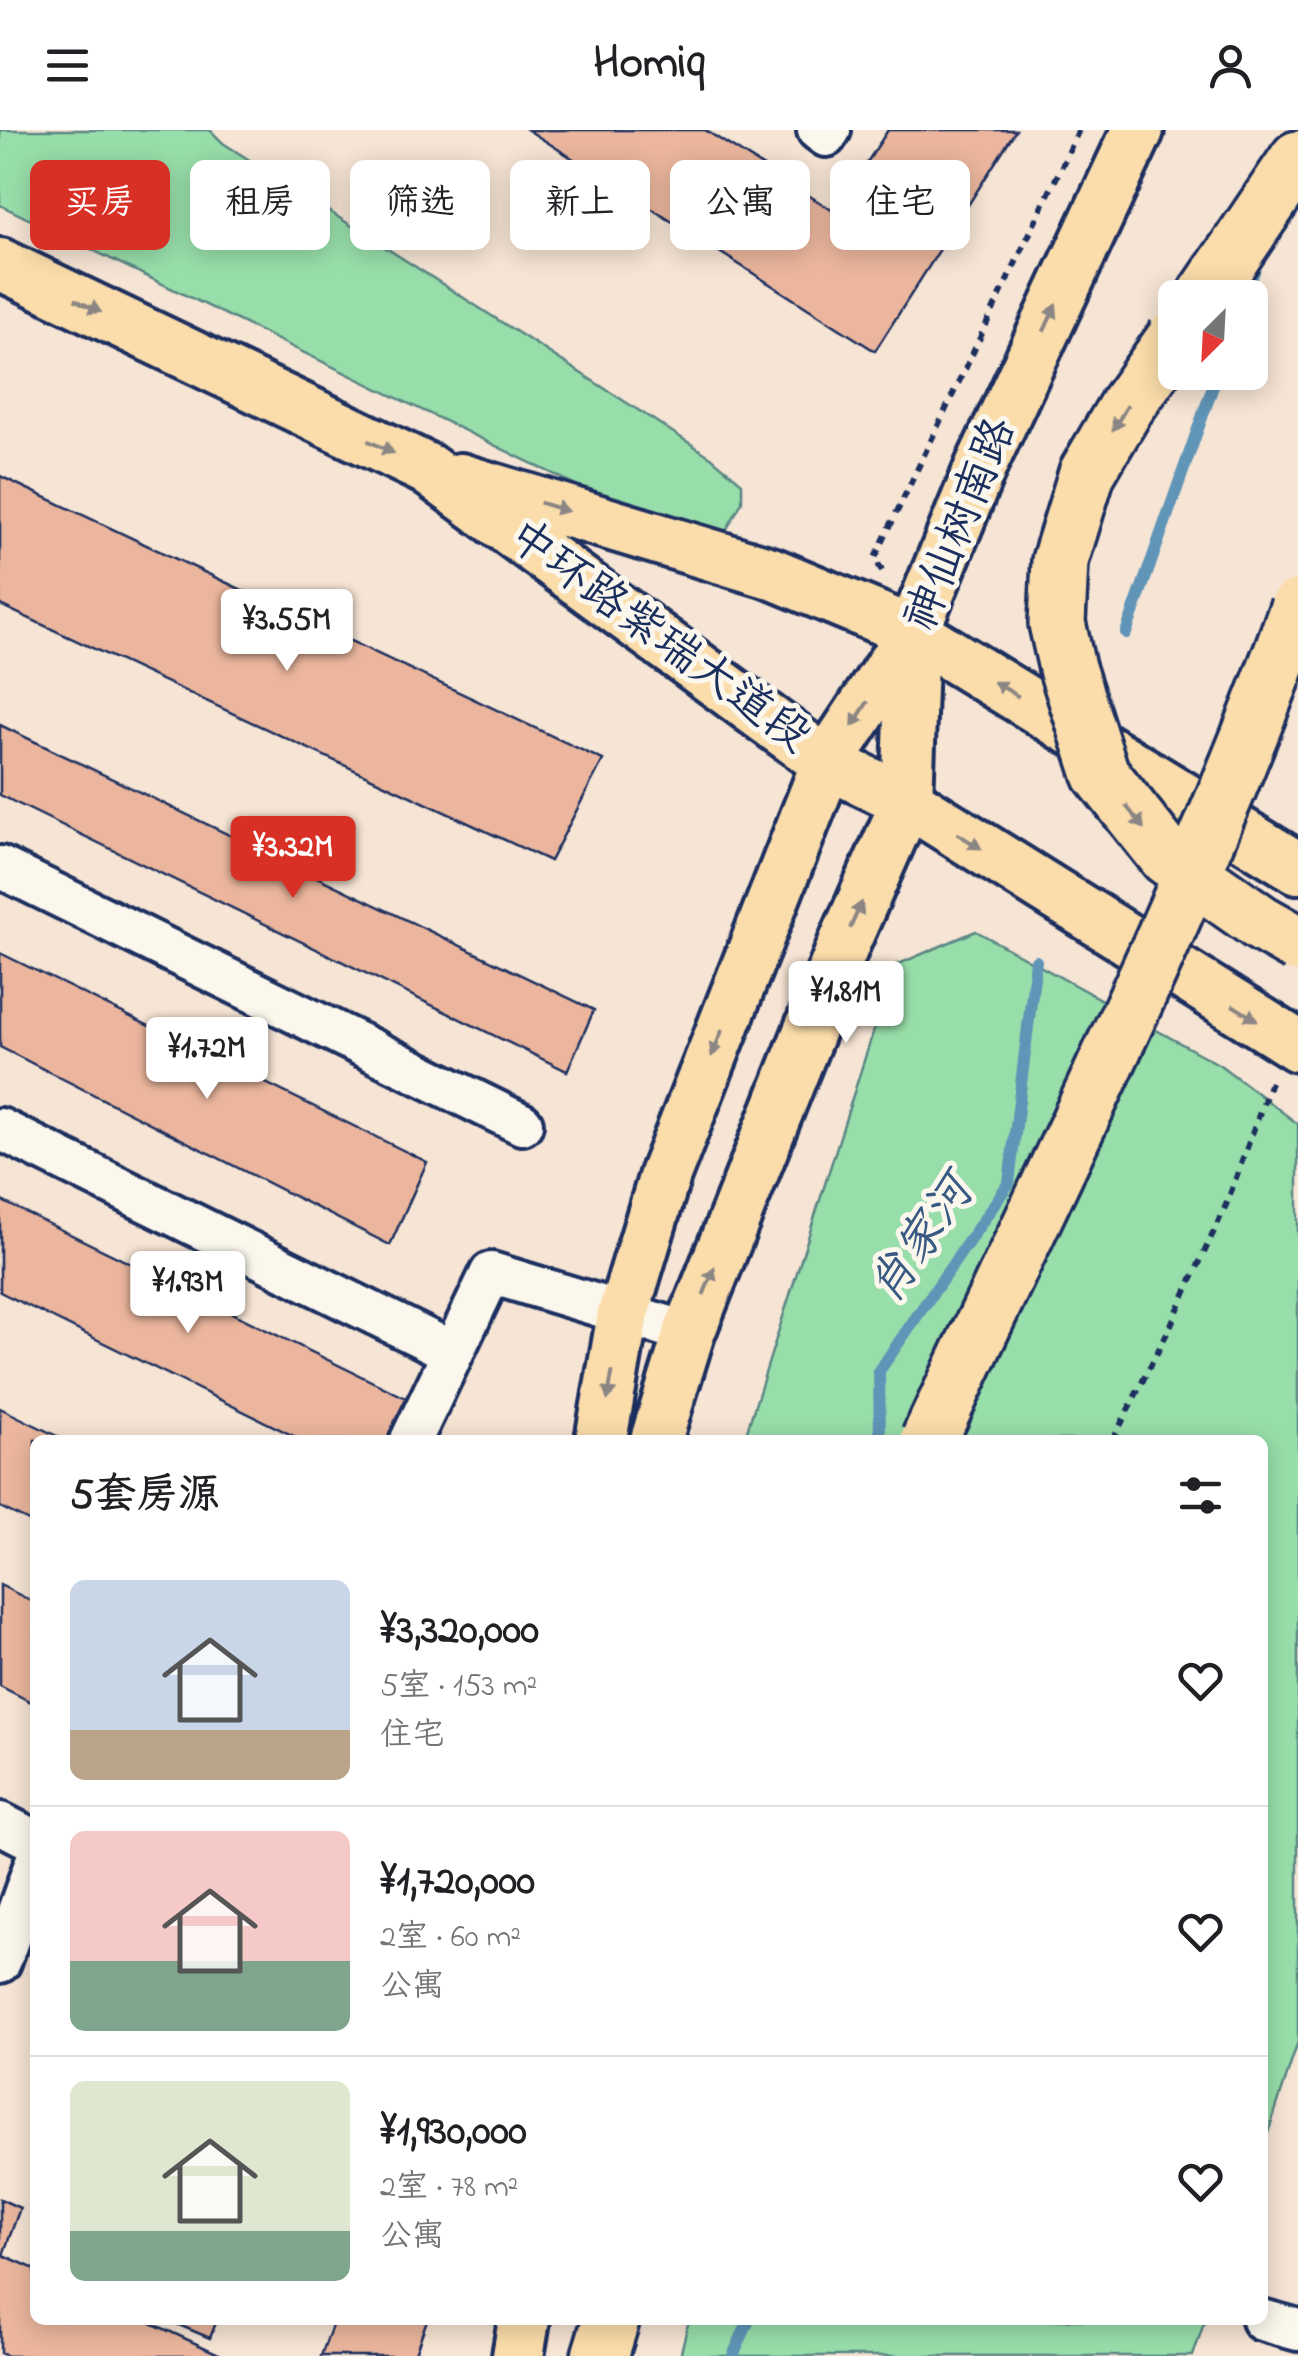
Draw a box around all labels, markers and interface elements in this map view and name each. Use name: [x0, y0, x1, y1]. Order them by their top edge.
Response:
text: Homiq: [593, 32, 705, 98]
icon: menu: [40, 38, 95, 93]
icon: person: [1203, 38, 1258, 93]
chip: 买房: [30, 160, 170, 250]
chip: 租房: [190, 160, 330, 250]
chip: 筛选: [350, 160, 490, 250]
chip: 新上: [510, 160, 650, 250]
chip: 公寓: [670, 160, 810, 250]
chip: 住宅: [830, 160, 970, 250]
north arrow: [1158, 280, 1268, 390]
map controls: [1158, 280, 1268, 390]
one-way arrow: [74, 298, 103, 315]
one-way arrow: [1041, 303, 1058, 332]
one-way arrow: [1112, 404, 1129, 432]
street label: 神仙树南路: [889, 408, 1035, 642]
one-way arrow: [367, 438, 396, 455]
one-way arrow: [539, 500, 570, 515]
street label: 中环路紫瑞大道段: [493, 505, 823, 771]
pin: ¥3.55M: [206, 589, 368, 674]
text: ¥3.55M: [243, 598, 331, 645]
one-way arrow: [992, 681, 1020, 698]
one-way arrow: [851, 700, 869, 727]
one-way arrow: [1124, 804, 1145, 830]
pin: ¥3.32M: [212, 816, 374, 901]
text: ¥3.32M: [253, 825, 333, 872]
one-way arrow: [956, 831, 983, 849]
one-way arrow: [848, 900, 865, 929]
pin: ¥1.81M: [765, 961, 927, 1046]
text: ¥1.81M: [811, 970, 881, 1017]
one-way arrow: [1231, 1004, 1259, 1021]
pin: ¥1.72M: [126, 1017, 288, 1102]
text: ¥1.72M: [168, 1026, 246, 1073]
one-way arrow: [709, 1028, 724, 1058]
water label: 肖家河: [853, 1156, 997, 1320]
pin: ¥1.93M: [107, 1251, 269, 1336]
text: ¥1.93M: [152, 1260, 224, 1307]
one-way arrow: [702, 1266, 718, 1296]
one-way arrow: [602, 1370, 617, 1402]
text: 5套房源: [70, 1466, 220, 1527]
icon: filters: [1173, 1468, 1228, 1523]
text: ¥3,320,000: [380, 1601, 539, 1662]
icon: home: [150, 1620, 270, 1740]
icon: heart: [1173, 1653, 1228, 1708]
text: 5室 · 153 m²: [380, 1664, 537, 1711]
text: 住宅: [380, 1713, 444, 1760]
text: ¥1,720,000: [380, 1852, 535, 1913]
icon: home: [150, 1871, 270, 1991]
icon: heart: [1173, 1904, 1228, 1959]
text: 2室 · 60 m²: [380, 1915, 521, 1962]
text: 公寓: [380, 1964, 444, 2011]
text: ¥1,930,000: [380, 2102, 527, 2163]
icon: home: [150, 2121, 270, 2241]
icon: heart: [1173, 2154, 1228, 2209]
text: 2室 · 78 m²: [380, 2165, 518, 2212]
text: 公寓: [380, 2214, 444, 2261]

